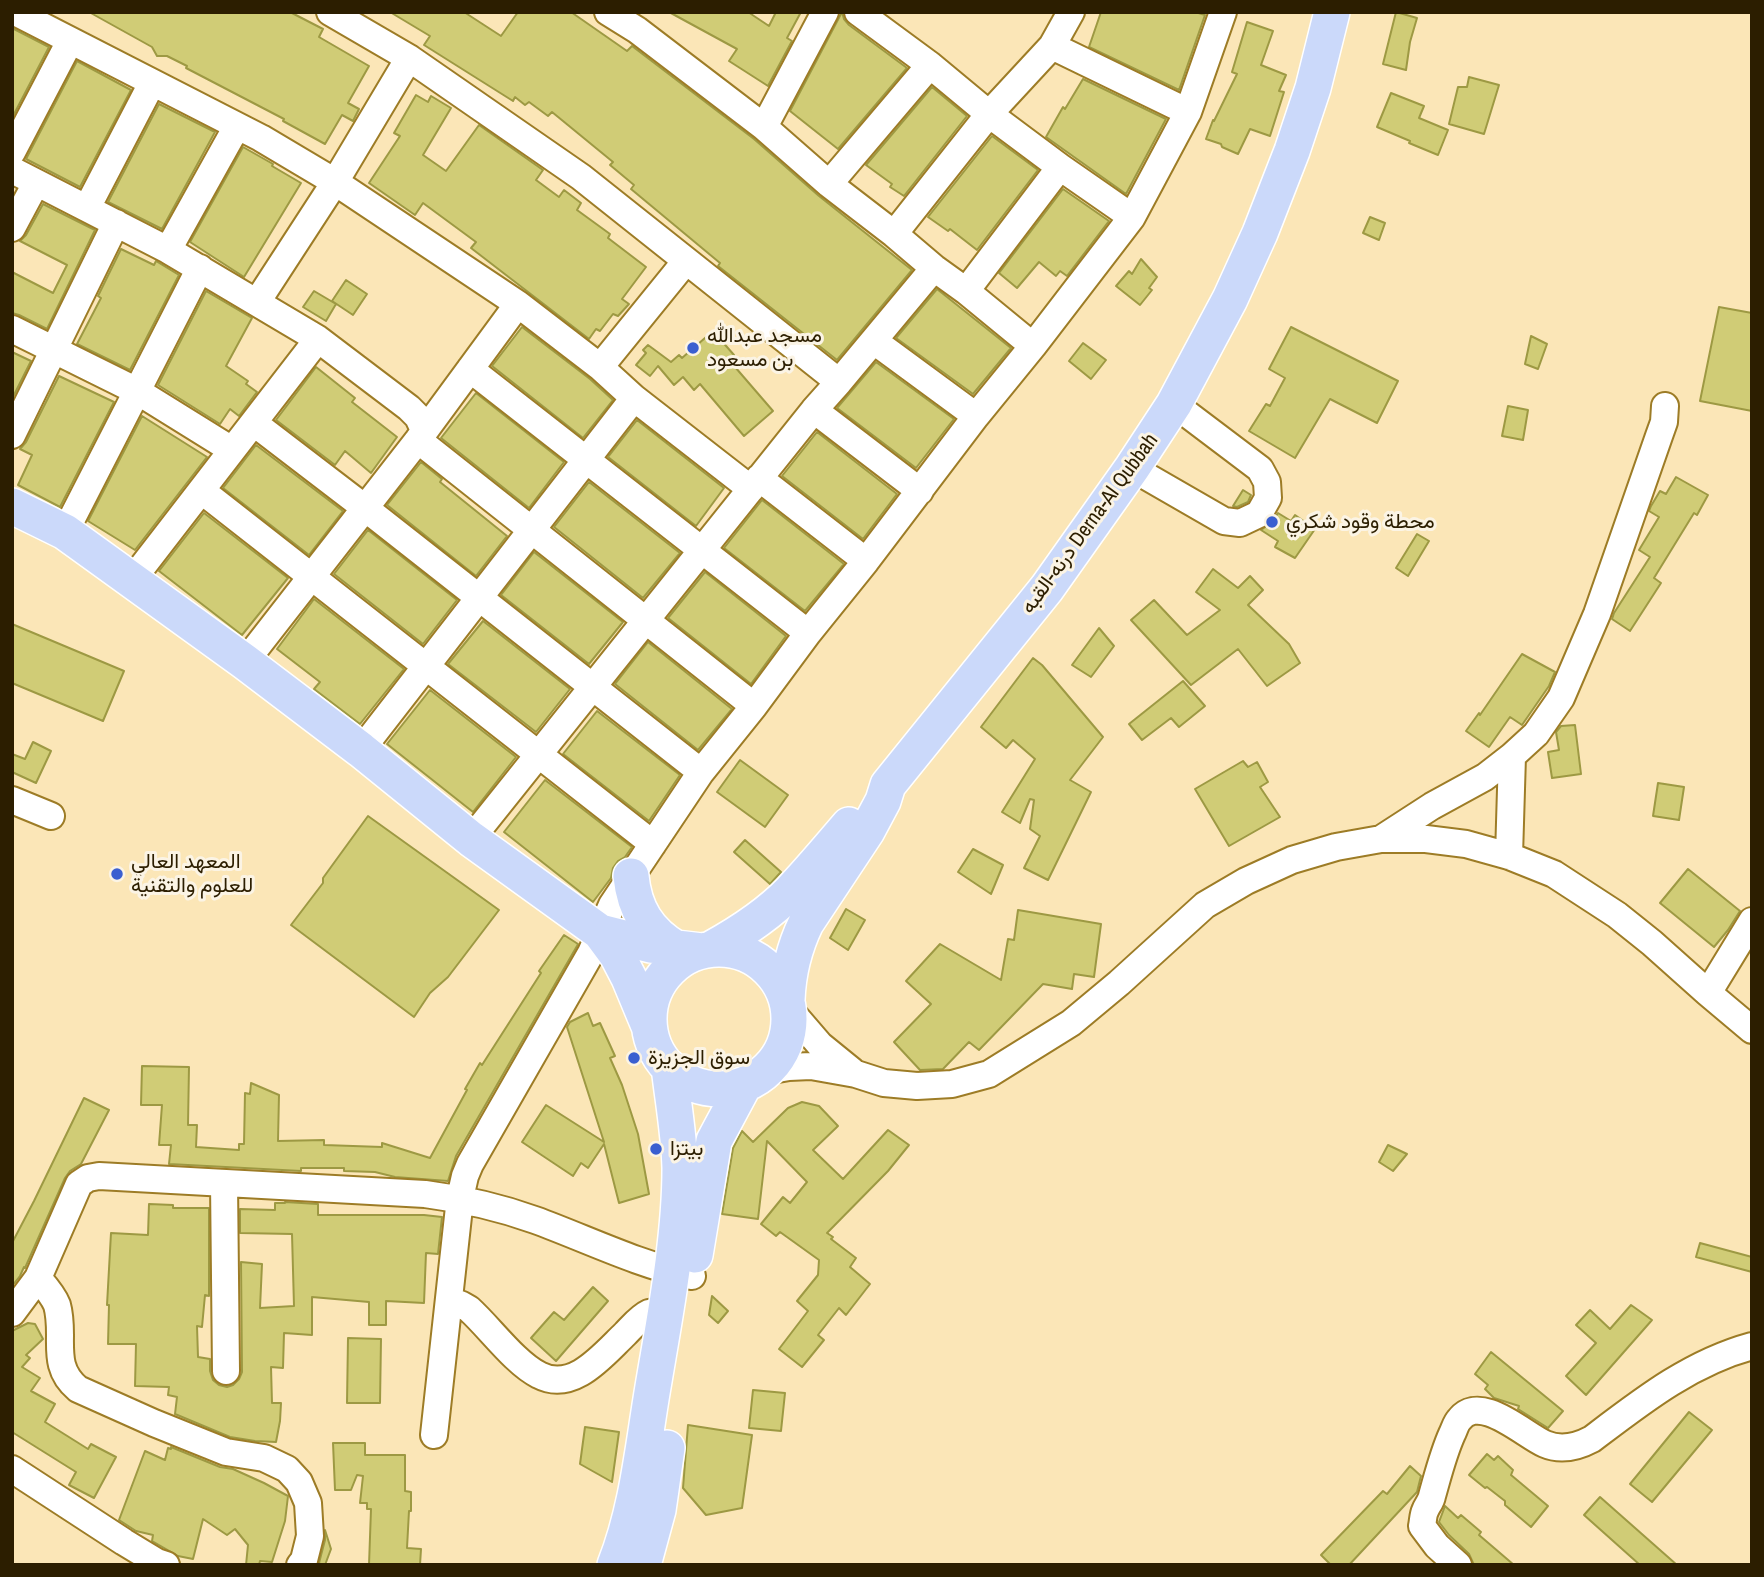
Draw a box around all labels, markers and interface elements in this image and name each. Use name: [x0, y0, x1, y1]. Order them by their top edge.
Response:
place label: مسجد عبدالله بن مسعود: [707, 323, 822, 373]
marker: مسجد عبدالله بن مسعود: [685, 340, 701, 356]
street label: درنه-القبه Derna-Al Qubbah: [1016, 429, 1164, 619]
place label: محطة وقود شكري: [1286, 509, 1435, 535]
marker: محطة وقود شكري: [1264, 514, 1280, 530]
place label: المعهد العالي للعلوم والتقنية: [131, 849, 253, 899]
marker: المعهد العالي للعلوم والتقنية: [109, 866, 125, 882]
place label: سوق الجزيزة: [648, 1045, 750, 1071]
marker: سوق الجزيزة: [626, 1050, 642, 1066]
place label: بيتزا: [670, 1136, 703, 1162]
marker: بيتزا: [648, 1141, 664, 1157]

